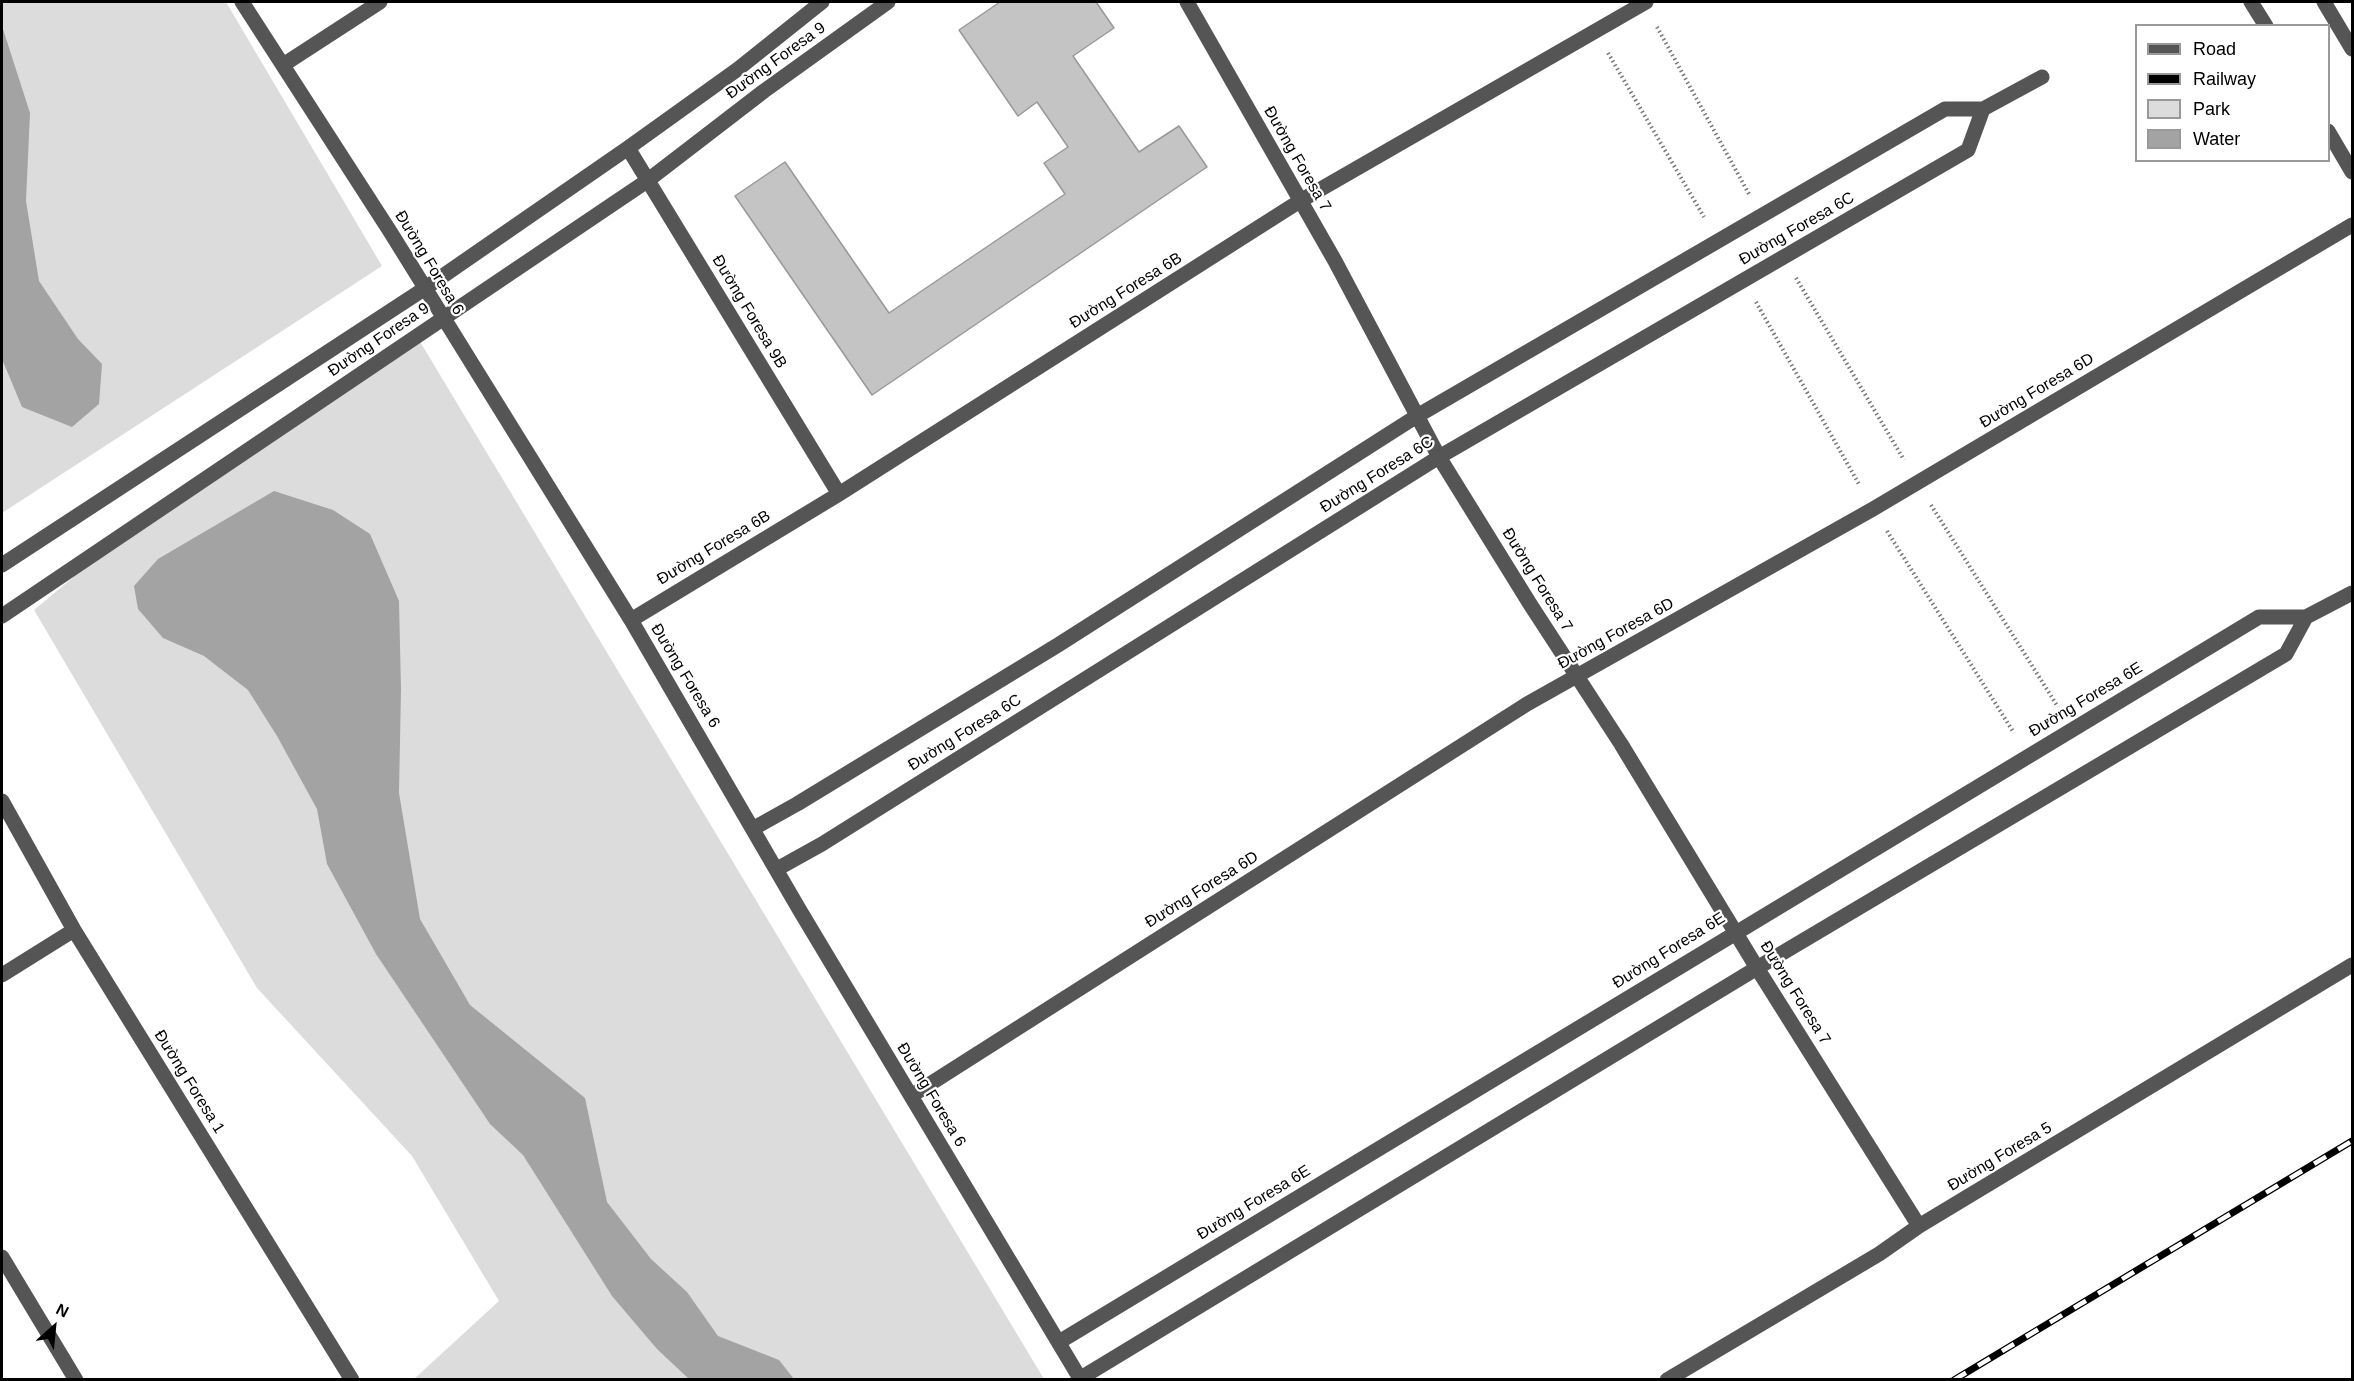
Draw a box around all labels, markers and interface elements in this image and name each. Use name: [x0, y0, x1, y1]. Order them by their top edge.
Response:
street label: Đường Foresa 9: [723, 19, 829, 103]
legend: [2135, 24, 2330, 162]
text: Road: [2193, 39, 2236, 59]
text: Railway: [2193, 69, 2256, 89]
text: Park: [2193, 99, 2230, 119]
street label: Đường Foresa 7: [1259, 103, 1335, 215]
text: Water: [2193, 129, 2240, 149]
street label: Đường Foresa 6C: [1736, 188, 1858, 270]
street label: Đường Foresa 6: [390, 207, 468, 319]
street label: Đường Foresa 6B: [1066, 249, 1186, 333]
street label: Đường Foresa 9B: [708, 252, 790, 372]
street label: Đường Foresa 9: [325, 299, 433, 381]
street label: Đường Foresa 6D: [1976, 349, 2098, 433]
street label: Đường Foresa 6C: [1317, 432, 1437, 518]
street label: Đường Foresa 6B: [654, 507, 774, 589]
street label: Đường Foresa 7: [1498, 525, 1576, 635]
street label: Đường Foresa 6D: [1555, 594, 1677, 674]
street label: Đường Foresa 6: [646, 620, 724, 732]
street label: Đường Foresa 6E: [2026, 659, 2146, 741]
street label: Đường Foresa 6C: [905, 690, 1025, 776]
street label: Đường Foresa 6D: [1142, 847, 1262, 933]
street label: Đường Foresa 6E: [1609, 909, 1729, 993]
street label: Đường Foresa 7: [1756, 938, 1834, 1048]
street label: Đường Foresa 1: [150, 1027, 228, 1137]
street label: Đường Foresa 6: [892, 1039, 970, 1151]
street label: Đường Foresa 5: [1944, 1118, 2056, 1196]
street label: Đường Foresa 6E: [1194, 1162, 1314, 1244]
north arrow: [24, 1297, 84, 1357]
text: N: [53, 1300, 71, 1321]

